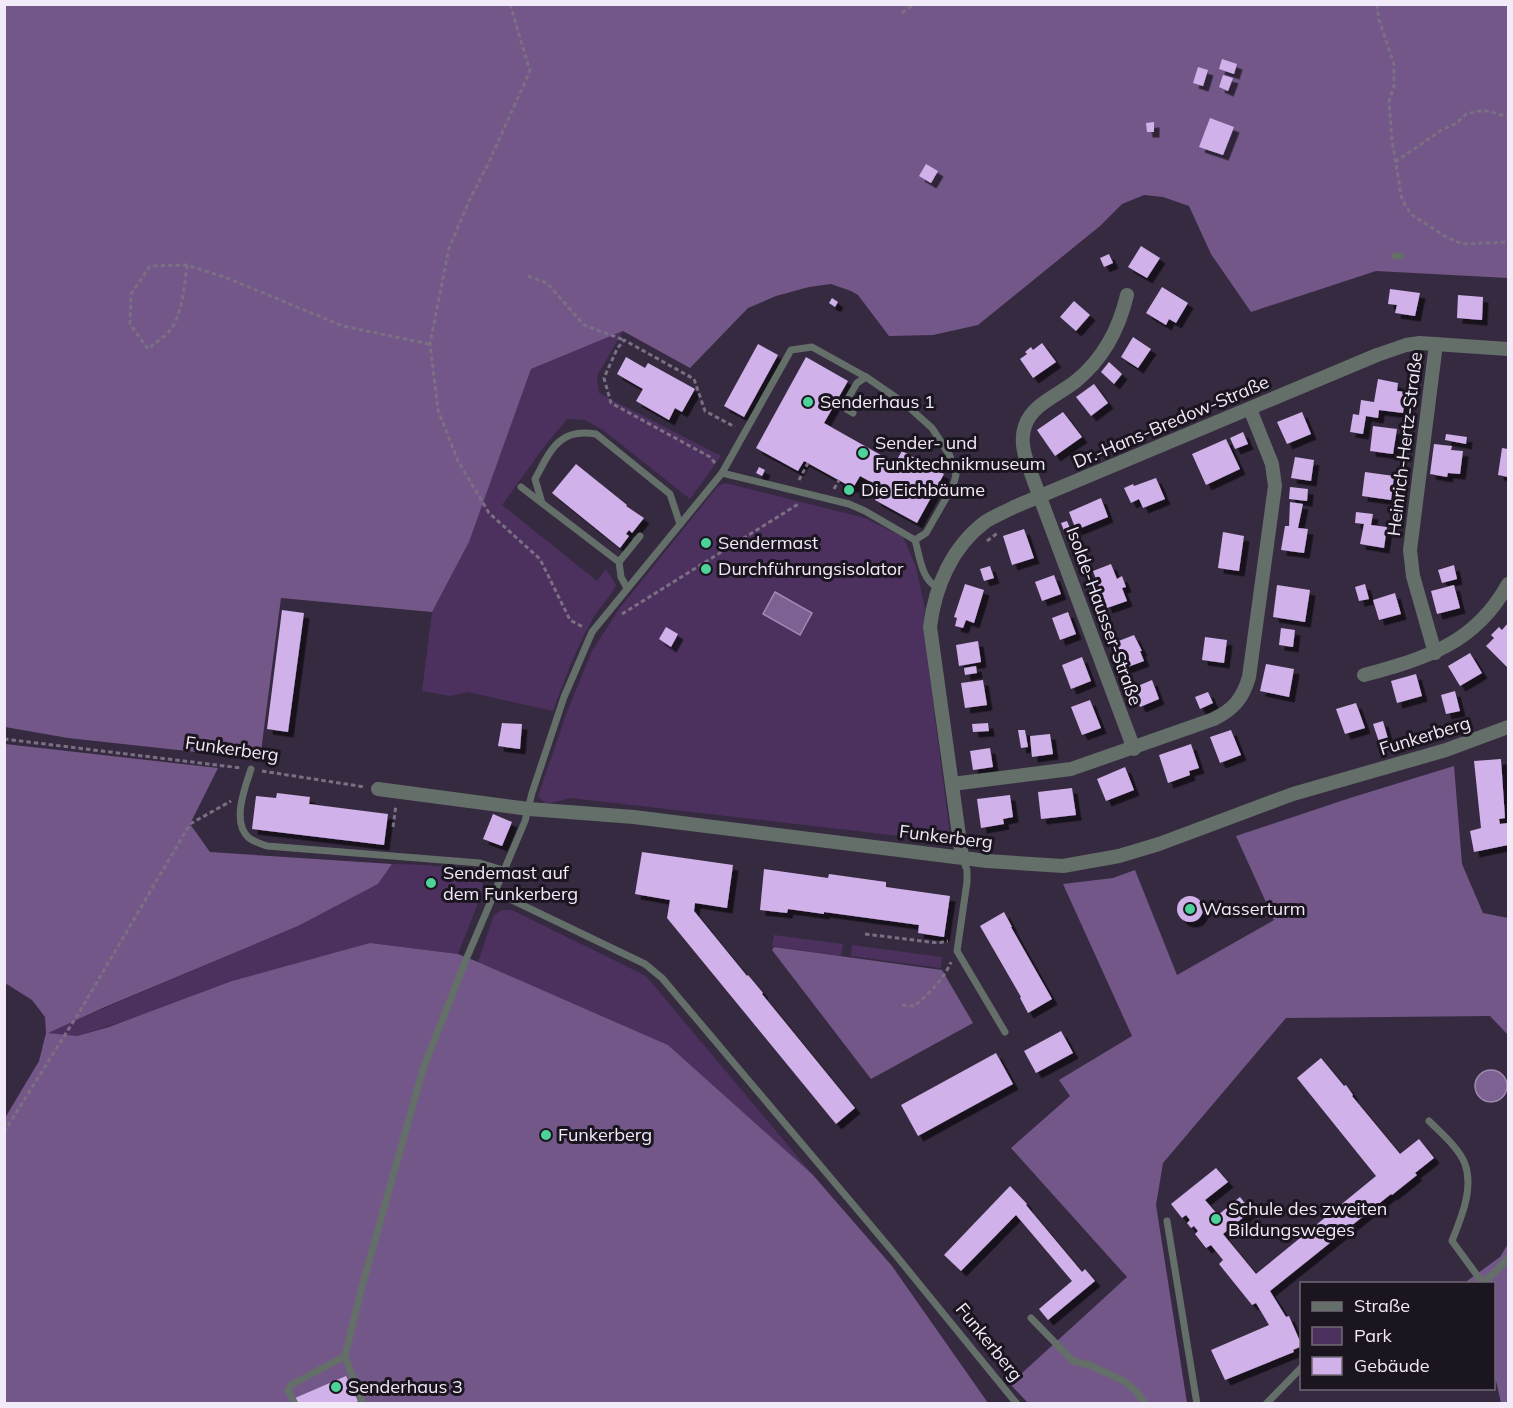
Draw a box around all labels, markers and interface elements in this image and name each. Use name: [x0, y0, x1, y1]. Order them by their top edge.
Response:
street label: Heinrich-Hertz-Straße: [1382, 351, 1427, 537]
street label: Dr.-Hans-Bredow-Straße: [1069, 370, 1272, 473]
place label: Senderhaus 1: [820, 390, 935, 413]
marker: Senderhaus 1: [801, 395, 815, 409]
place label: Sender- und Funktechnikmuseum: [875, 431, 1046, 475]
marker: Sender- und Funktechnikmuseum: [856, 446, 870, 460]
place label: Die Eichbäume: [861, 478, 985, 501]
marker: Die Eichbäume: [842, 483, 856, 497]
street label: Isolde-Hausser-Straße: [1061, 523, 1148, 708]
place label: Sendermast: [718, 531, 818, 554]
marker: Sendermast: [699, 536, 713, 550]
place label: Durchführungsisolator: [718, 557, 904, 580]
marker: Durchführungsisolator: [699, 562, 713, 576]
street label: Funkerberg: [1377, 711, 1473, 760]
street label: Funkerberg: [184, 731, 280, 766]
street label: Funkerberg: [898, 819, 994, 854]
place label: Sendemast auf dem Funkerberg: [443, 861, 578, 905]
marker: Sendemast auf dem Funkerberg: [424, 876, 438, 890]
place label: Wasserturm: [1202, 897, 1305, 920]
marker: Wasserturm: [1183, 902, 1197, 916]
place label: Funkerberg: [558, 1123, 652, 1146]
marker: Funkerberg: [539, 1128, 553, 1142]
place label: Schule des zweiten Bildungsweges: [1228, 1197, 1387, 1241]
marker: Schule des zweiten Bildungsweges: [1209, 1212, 1223, 1226]
legend: [1300, 1282, 1495, 1390]
text: Straße: [1354, 1294, 1410, 1317]
street label: Funkerberg: [951, 1298, 1028, 1385]
text: Park: [1354, 1324, 1393, 1347]
text: Gebäude: [1354, 1354, 1430, 1377]
place label: Senderhaus 3: [348, 1375, 463, 1398]
marker: Senderhaus 3: [329, 1380, 343, 1394]

